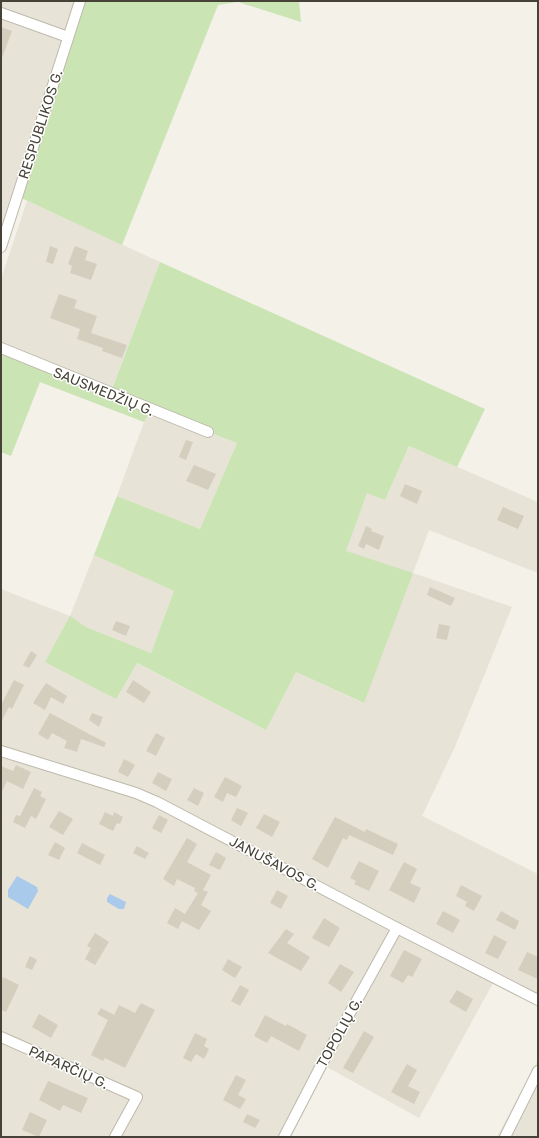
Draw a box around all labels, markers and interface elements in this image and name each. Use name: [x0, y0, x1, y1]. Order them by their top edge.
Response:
street label: RESPUBLIKOS G.: [14, 67, 66, 181]
street label: SAUSMEDŽIŲ G.: [51, 363, 157, 419]
street label: JANUŠAVOS G.: [227, 832, 323, 894]
street label: TOPOLIŲ G.: [313, 994, 365, 1070]
street label: PAPARČIŲ G.: [26, 1042, 112, 1092]

